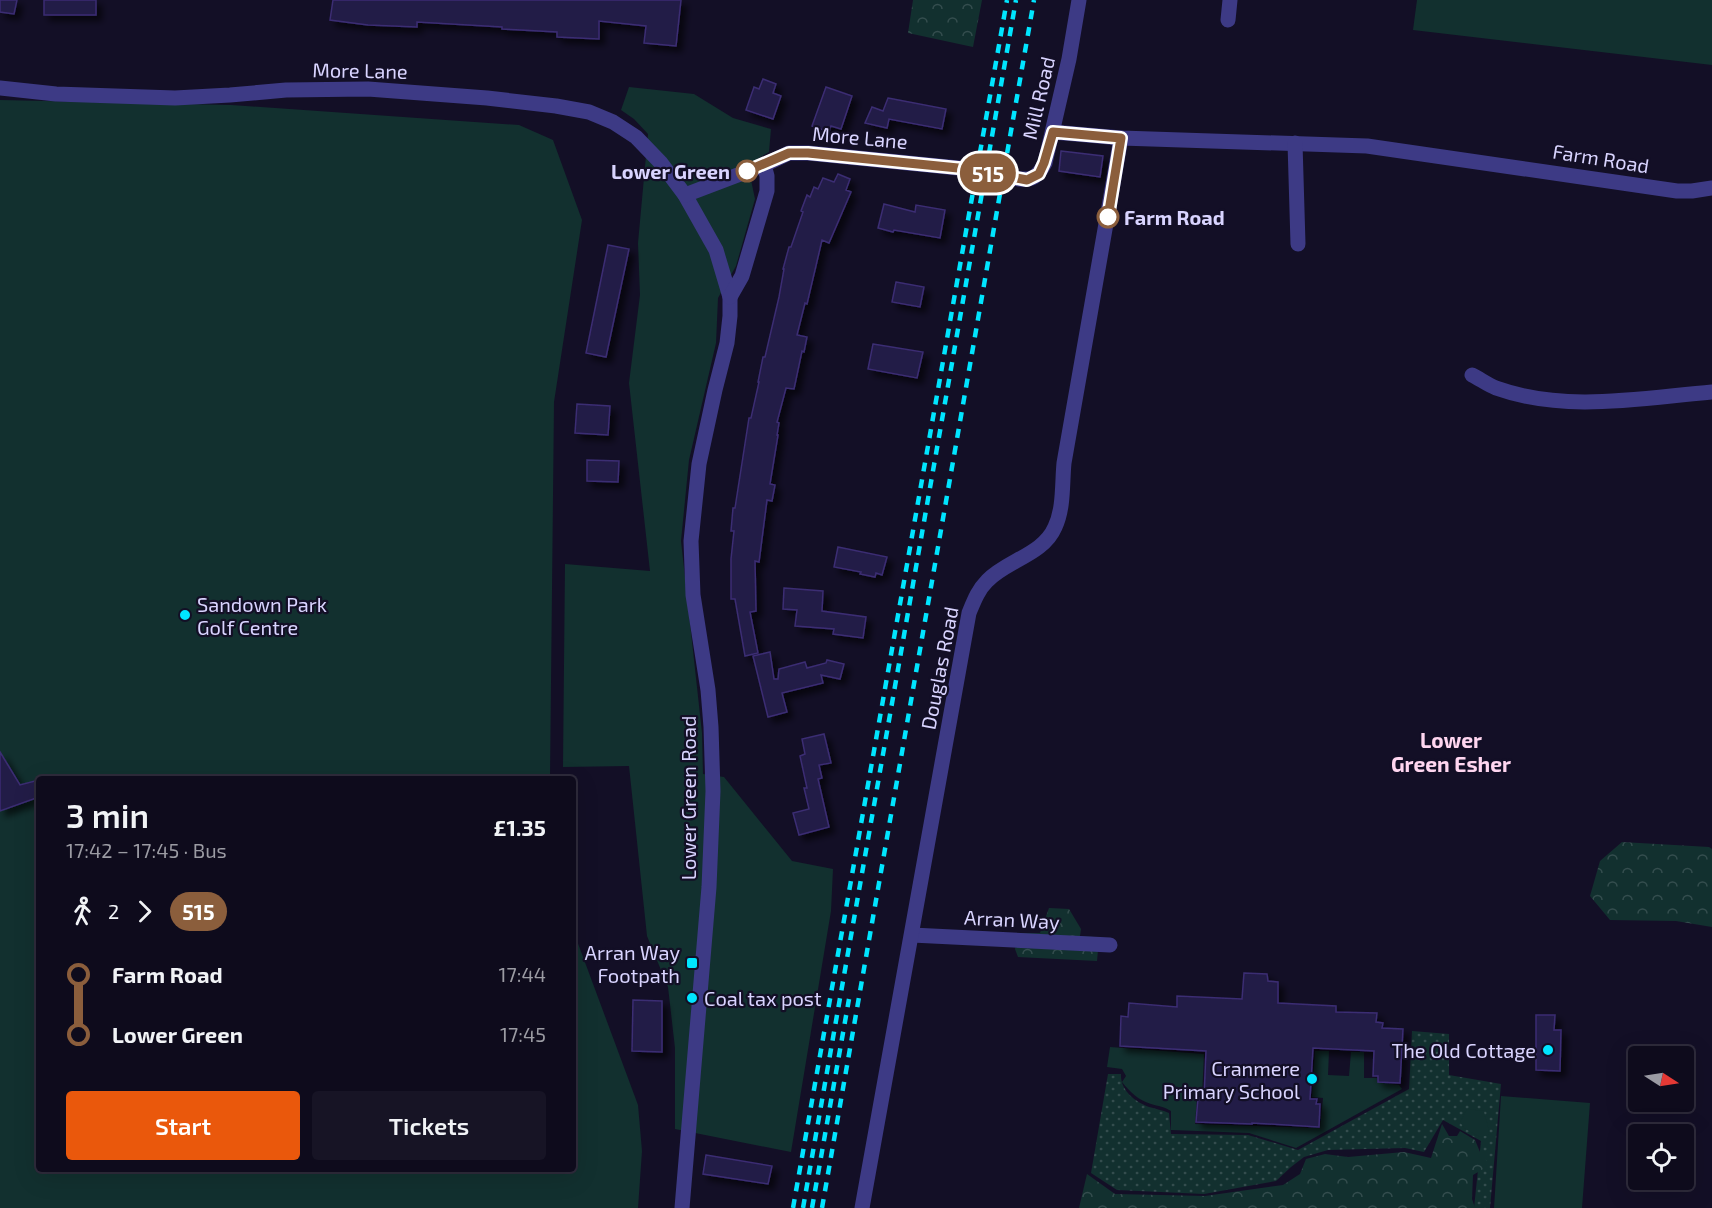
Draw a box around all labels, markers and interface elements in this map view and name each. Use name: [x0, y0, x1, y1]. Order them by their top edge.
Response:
street label: Mill Road: [1017, 54, 1059, 142]
street label: More Lane: [312, 57, 408, 83]
street label: More Lane: [811, 121, 909, 153]
street label: Farm Road: [1551, 139, 1651, 177]
line badge: 515: [954, 154, 1022, 192]
place label: Lower Green: [611, 159, 730, 183]
marker: Lower Green: [736, 160, 758, 182]
text: 515: [972, 161, 1004, 186]
place label: Farm Road: [1124, 205, 1225, 229]
marker: Farm Road: [1097, 206, 1119, 228]
place label: Sandown Park Golf Centre: [197, 592, 327, 639]
street label: Douglas Road: [915, 604, 963, 732]
marker: Sandown Park Golf Centre: [178, 608, 192, 622]
street label: Lower Green Road: [676, 716, 700, 880]
district label: Lower Green Esher: [1391, 727, 1511, 776]
text: 3 min: [66, 795, 149, 835]
text: £1.35: [494, 814, 546, 840]
text: 17:42 – 17:45 · Bus: [66, 838, 227, 862]
icon: walk: [66, 895, 99, 928]
icon: forward: [128, 895, 161, 928]
text: 2: [108, 899, 119, 923]
text: 515: [182, 899, 215, 924]
street label: Arran Way: [964, 905, 1061, 934]
place label: Arran Way Footpath: [584, 940, 680, 987]
marker: Arran Way Footpath: [685, 956, 699, 970]
text: Farm Road: [112, 961, 223, 987]
text: 17:44: [498, 962, 546, 986]
place label: Coal tax post: [704, 986, 822, 1010]
marker: Coal tax post: [685, 991, 699, 1005]
text: Lower Green: [112, 1021, 243, 1047]
text: 17:45: [500, 1022, 546, 1046]
place label: The Old Cottage: [1392, 1038, 1536, 1062]
marker: The Old Cottage: [1541, 1043, 1555, 1057]
north arrow: [1628, 1046, 1694, 1112]
map controls: [1628, 1046, 1694, 1190]
place label: Cranmere Primary School: [1163, 1056, 1300, 1103]
marker: Cranmere Primary School: [1305, 1072, 1319, 1086]
button: Start: [66, 1091, 300, 1160]
button: Tickets: [312, 1091, 546, 1160]
button: locate: [1628, 1124, 1694, 1190]

